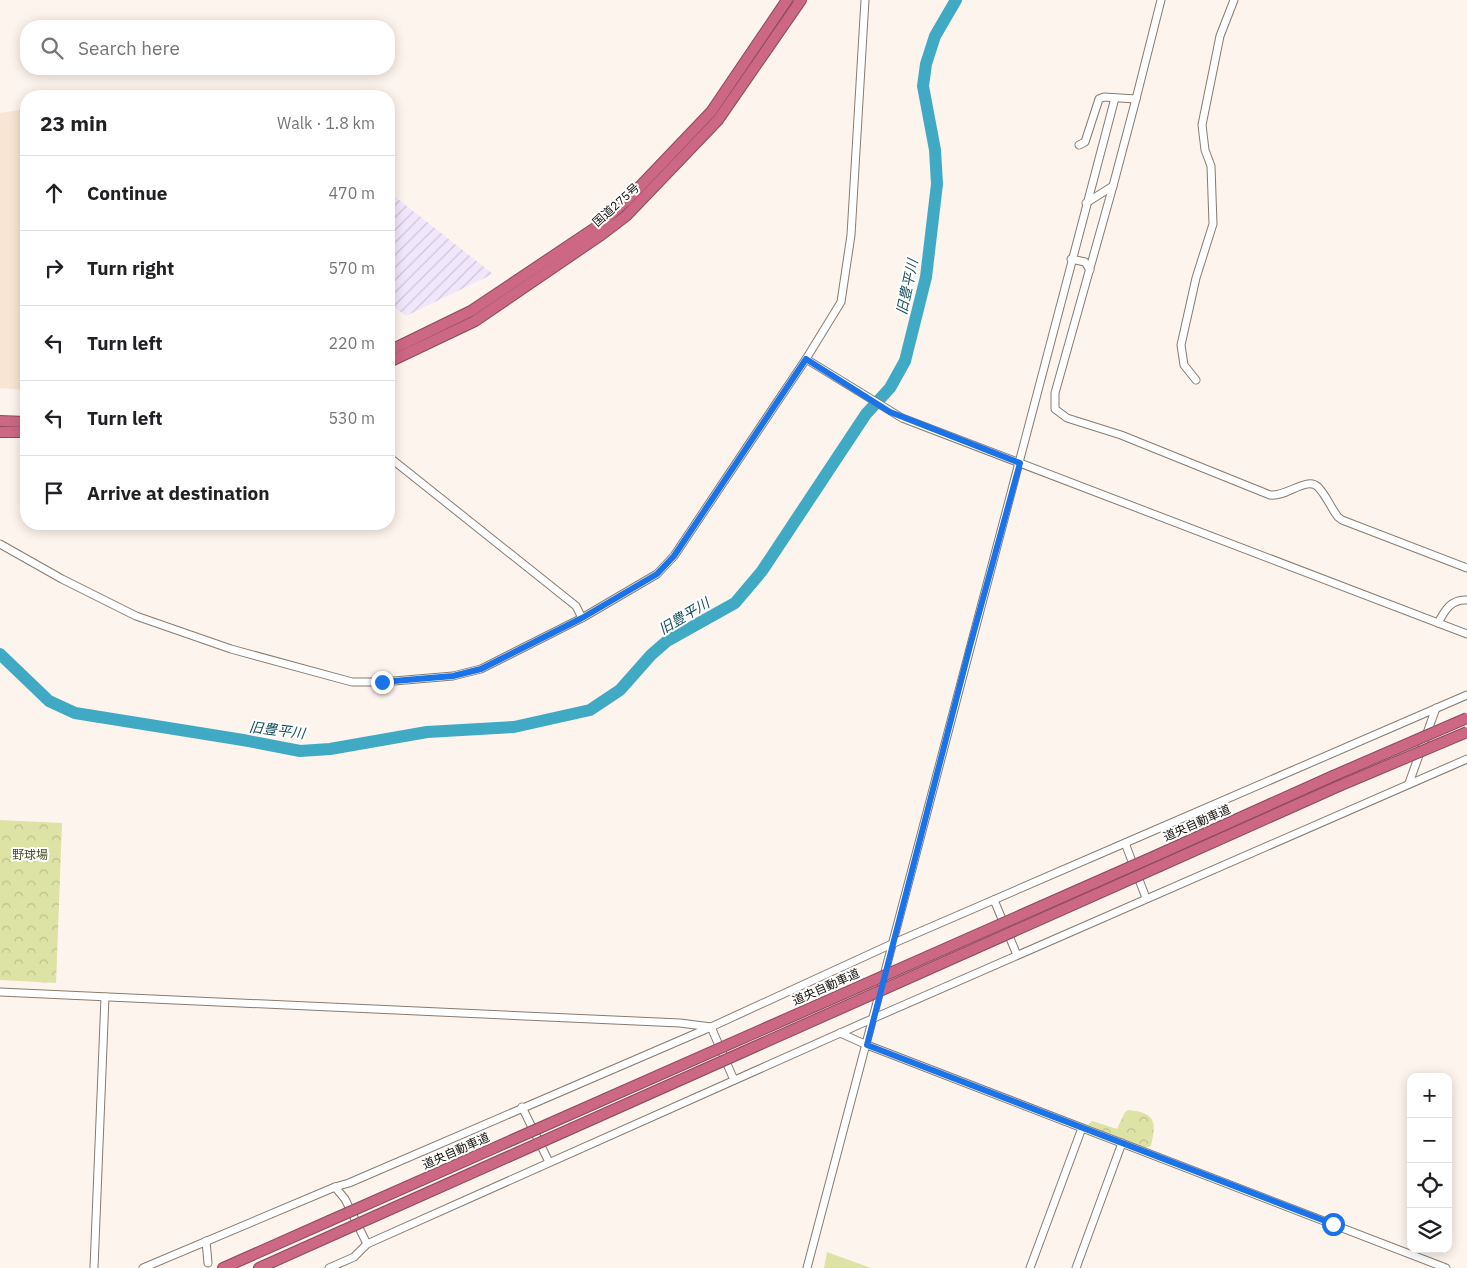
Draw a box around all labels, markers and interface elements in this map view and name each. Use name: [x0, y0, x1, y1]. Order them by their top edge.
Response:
search box: [20, 20, 395, 75]
icon: search: [38, 34, 66, 62]
text: Search here: [78, 36, 180, 60]
text: 23 min: [40, 109, 107, 137]
text: Walk · 1.8 km: [277, 113, 375, 133]
icon: ahead: [40, 179, 68, 207]
street label: 国道275号: [589, 180, 642, 229]
text: Continue: [87, 181, 167, 205]
text: 470 m: [328, 183, 375, 203]
icon: right: [40, 254, 68, 282]
text: Turn right: [87, 256, 174, 280]
water label: 旧豊平川: [892, 256, 922, 316]
text: 570 m: [328, 258, 375, 278]
icon: left: [40, 329, 68, 357]
text: Turn left: [87, 331, 163, 355]
text: 220 m: [328, 333, 375, 353]
icon: left: [40, 404, 68, 432]
text: Turn left: [87, 406, 163, 430]
text: 530 m: [328, 408, 375, 428]
icon: arrive: [40, 479, 68, 507]
text: Arrive at destination: [87, 481, 270, 505]
water label: 旧豊平川: [655, 593, 714, 638]
route end: [371, 671, 394, 694]
water label: 旧豊平川: [248, 718, 308, 743]
street label: 道央自動車道: [1161, 801, 1233, 844]
park label: 野球場: [12, 847, 48, 862]
street label: 道央自動車道: [790, 965, 862, 1008]
map controls: [1407, 1073, 1452, 1253]
button: +: [1407, 1073, 1452, 1118]
button: −: [1407, 1118, 1452, 1163]
street label: 道央自動車道: [420, 1129, 492, 1172]
button: locate: [1407, 1163, 1452, 1208]
button: layers: [1407, 1208, 1452, 1253]
route start: [1322, 1213, 1345, 1236]

